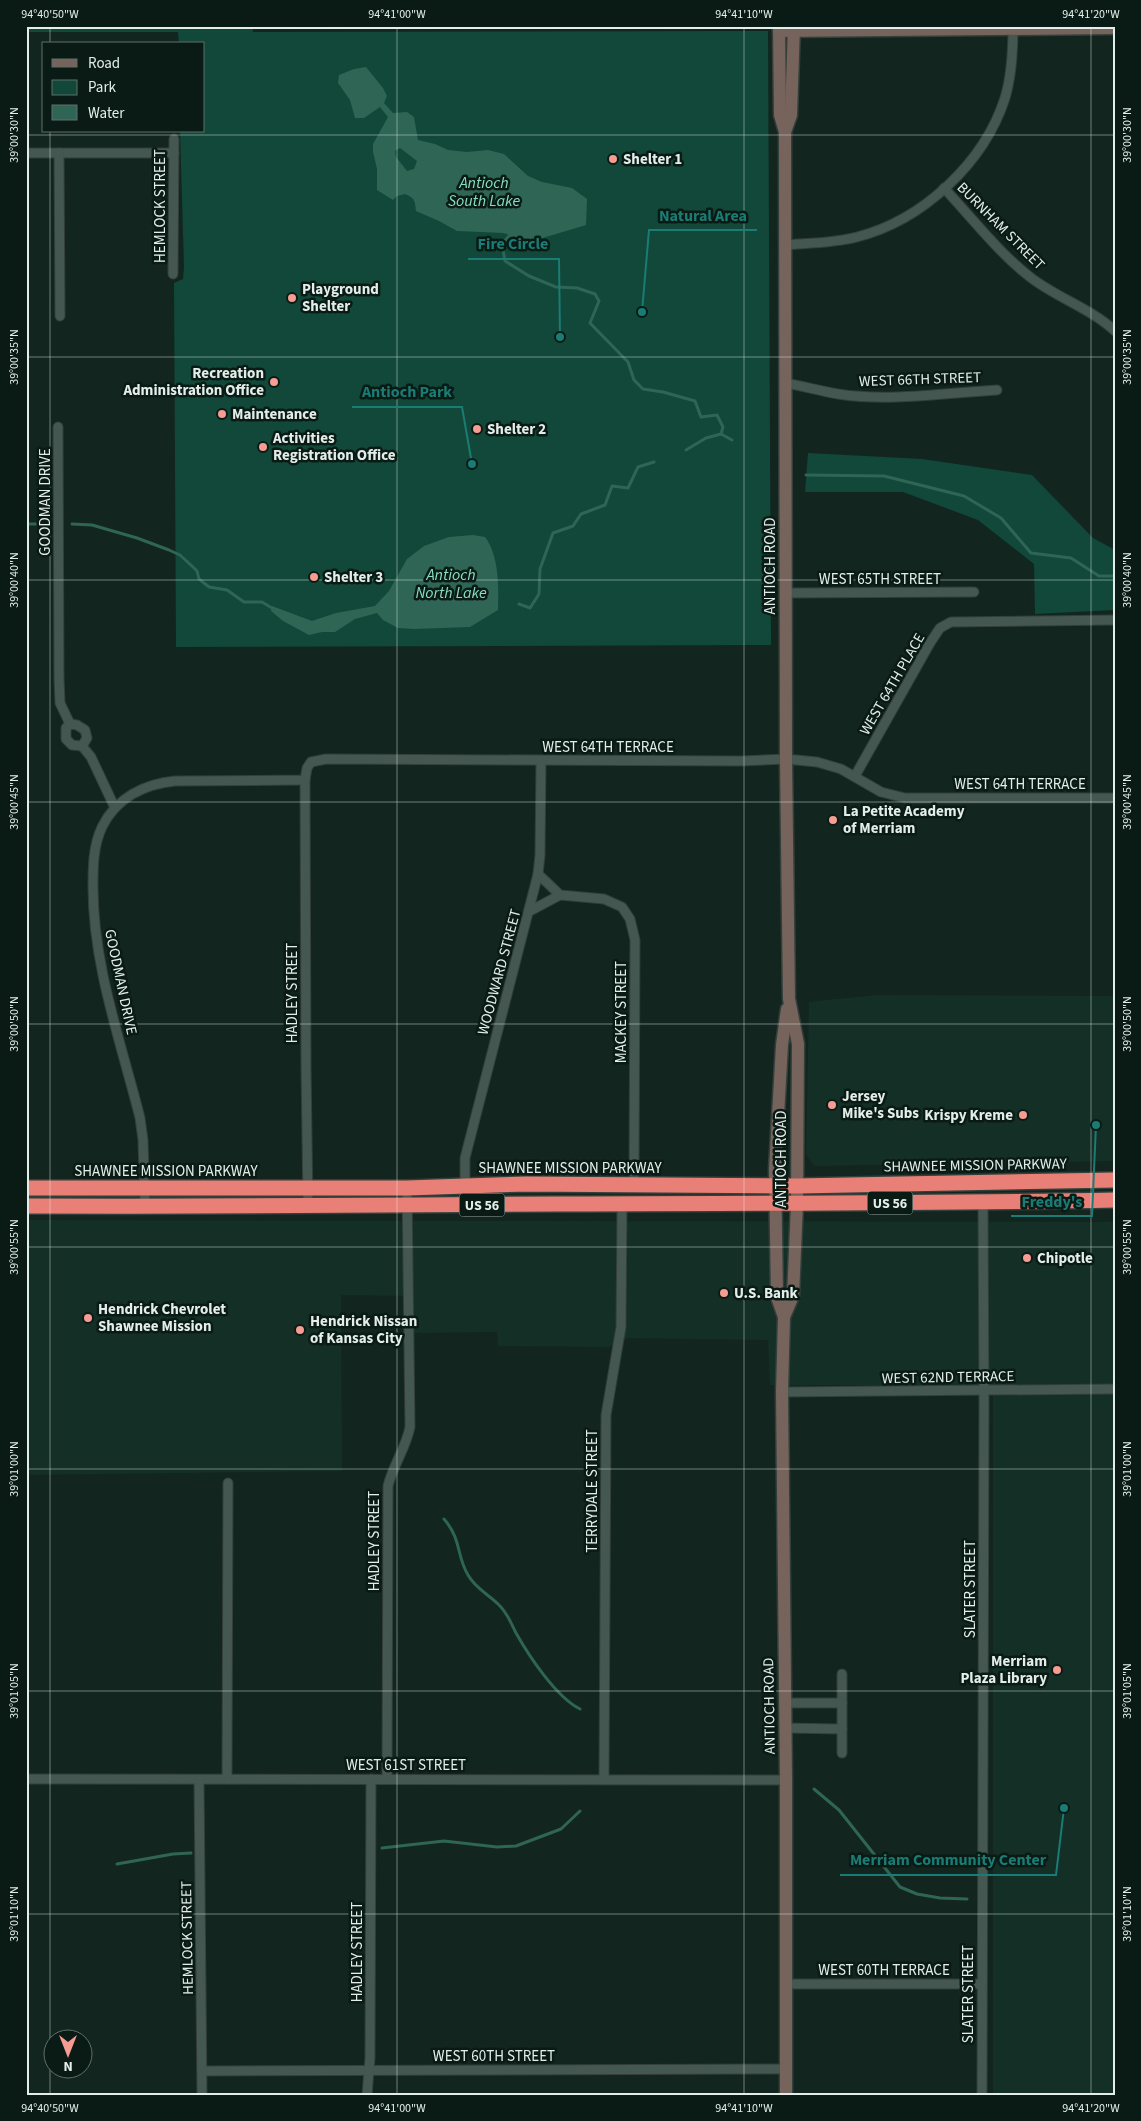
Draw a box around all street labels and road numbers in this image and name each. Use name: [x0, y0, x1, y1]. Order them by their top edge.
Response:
street label: HEMLOCK STREET: [150, 149, 171, 263]
street label: BURNHAM STREET: [952, 178, 1049, 275]
street label: WEST 66TH STREET: [859, 367, 982, 392]
street label: GOODMAN DRIVE: [35, 448, 56, 556]
street label: ANTIOCH ROAD: [760, 518, 781, 614]
street label: WEST 65TH STREET: [819, 569, 941, 590]
street label: WEST 64TH PLACE: [855, 629, 930, 739]
street label: WEST 64TH TERRACE: [542, 737, 674, 758]
street label: WEST 64TH TERRACE: [954, 774, 1086, 795]
street label: WOODWARD STREET: [473, 907, 526, 1037]
street label: GOODMAN DRIVE: [99, 927, 142, 1037]
street label: HADLEY STREET: [282, 943, 303, 1043]
street label: MACKEY STREET: [611, 961, 632, 1063]
street label: ANTIOCH ROAD: [771, 1111, 792, 1207]
street label: SHAWNEE MISSION PARKWAY: [883, 1153, 1068, 1178]
street label: SHAWNEE MISSION PARKWAY: [478, 1158, 663, 1179]
street label: SHAWNEE MISSION PARKWAY: [74, 1161, 259, 1182]
road number: US 56: [868, 1192, 912, 1214]
road number: US 56: [460, 1194, 504, 1216]
street label: WEST 62ND TERRACE: [881, 1366, 1015, 1389]
street label: TERRYDALE STREET: [582, 1429, 603, 1553]
street label: HADLEY STREET: [364, 1491, 385, 1591]
street label: SLATER STREET: [960, 1540, 981, 1638]
street label: ANTIOCH ROAD: [758, 1657, 781, 1755]
street label: WEST 61ST STREET: [346, 1755, 466, 1776]
street label: HEMLOCK STREET: [176, 1881, 199, 1995]
street label: HADLEY STREET: [347, 1902, 368, 2002]
street label: SLATER STREET: [958, 1945, 979, 2043]
street label: WEST 60TH TERRACE: [818, 1960, 950, 1981]
street label: WEST 60TH STREET: [433, 2046, 555, 2067]

